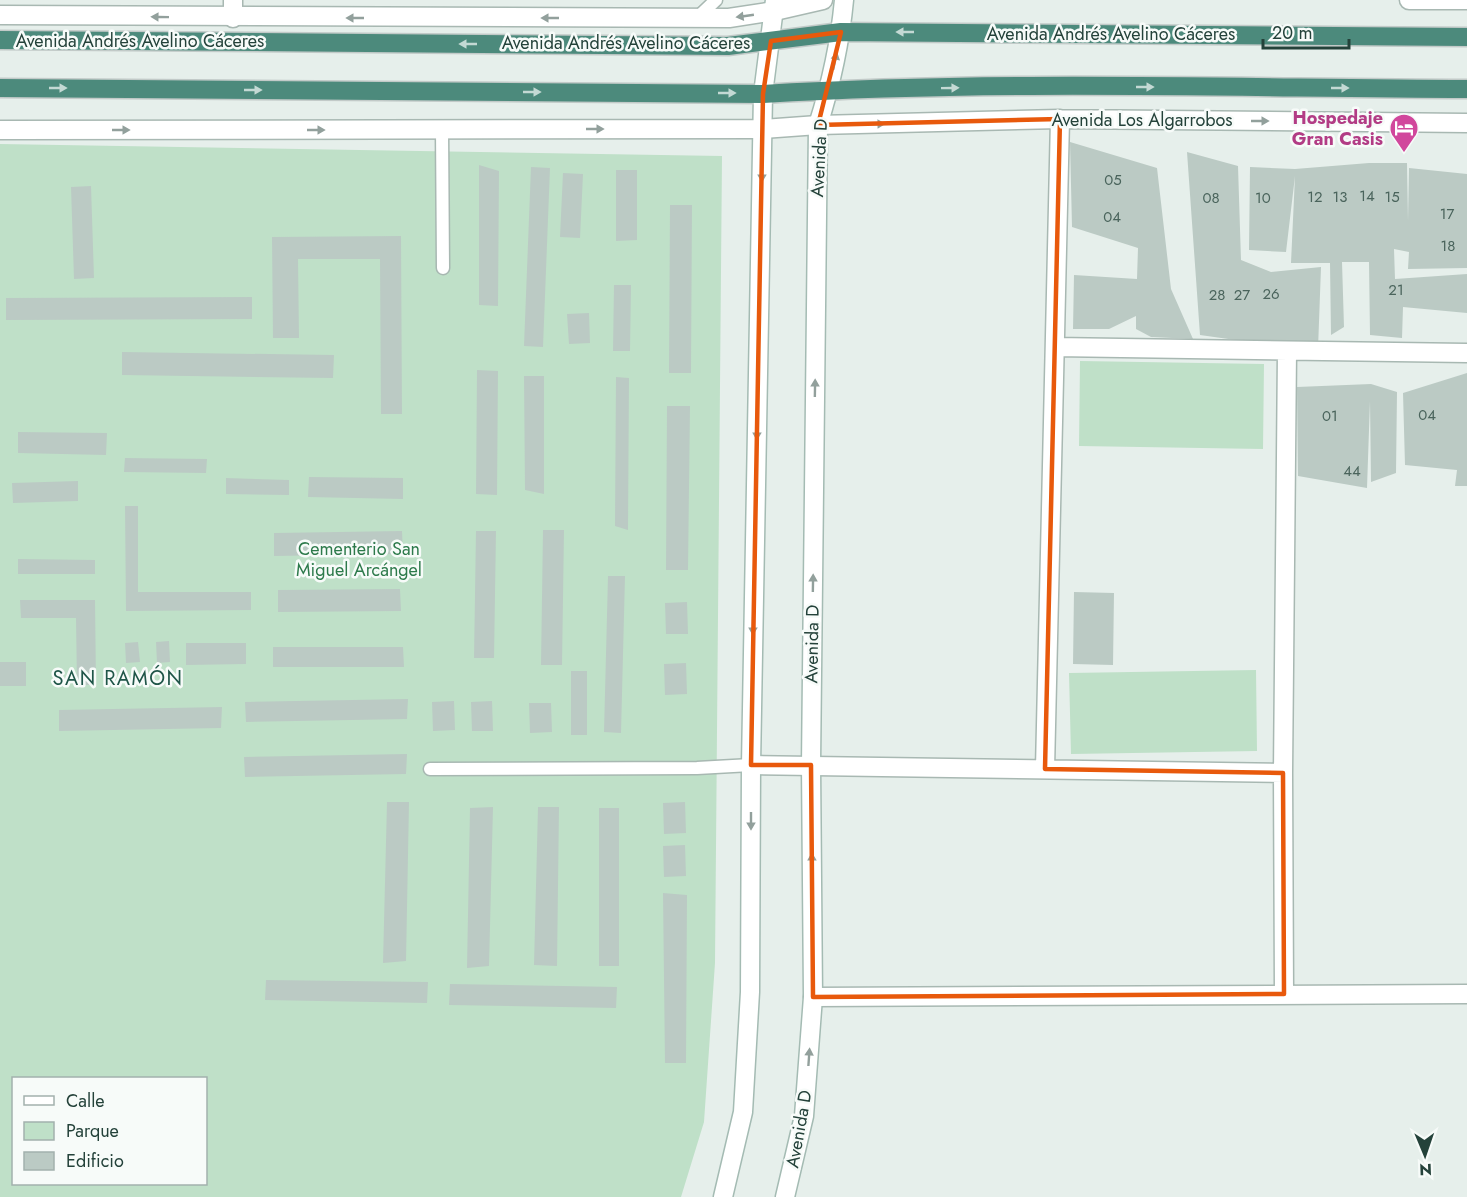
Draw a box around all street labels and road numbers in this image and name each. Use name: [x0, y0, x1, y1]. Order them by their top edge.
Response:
street label: Avenida Andrés Avelino Cáceres: [987, 21, 1235, 47]
street label: Avenida Andrés Avelino Cáceres: [16, 28, 264, 54]
street label: Avenida Andrés Avelino Cáceres: [502, 30, 750, 56]
street label: Avenida Los Algarrobos: [1051, 107, 1233, 133]
street label: Avenida D: [804, 118, 834, 198]
street label: Avenida D: [798, 604, 826, 684]
street label: Avenida D: [779, 1088, 819, 1170]

